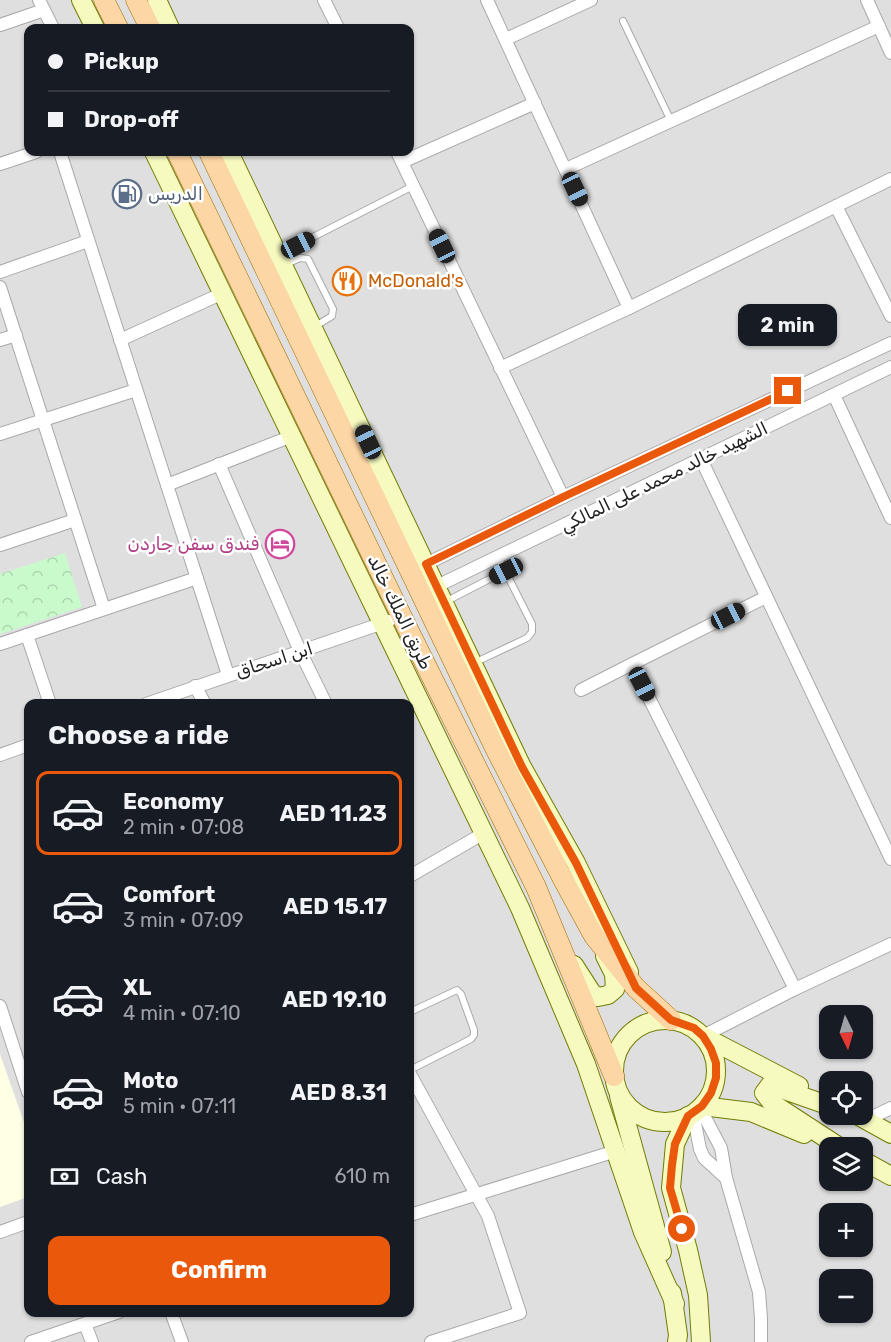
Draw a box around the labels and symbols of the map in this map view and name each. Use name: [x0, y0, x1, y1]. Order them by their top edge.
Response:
car: [559, 169, 591, 209]
fuel station icon: الدريس: [111, 178, 143, 210]
place label: الدريس: [148, 183, 203, 205]
car: [426, 226, 458, 266]
car: [278, 229, 318, 261]
restaurant icon: McDonald's: [331, 265, 363, 297]
place label: McDonald's: [368, 270, 464, 292]
callout: 2 min: [738, 304, 838, 346]
route end: [774, 377, 801, 404]
street label: الشهيد خالد محمد على المالكي: [557, 417, 772, 539]
car: [352, 422, 384, 462]
hotel icon: فندق سفن جاردن: [264, 528, 296, 560]
place label: فندق سفن جاردن: [127, 533, 259, 555]
street label: طريق الملك خالد: [363, 551, 437, 673]
car: [486, 555, 526, 587]
car: [708, 600, 748, 632]
street label: ابن اسحاق: [232, 637, 316, 683]
car: [626, 664, 658, 704]
north arrow: [819, 1005, 873, 1059]
route start: [668, 1215, 695, 1242]

